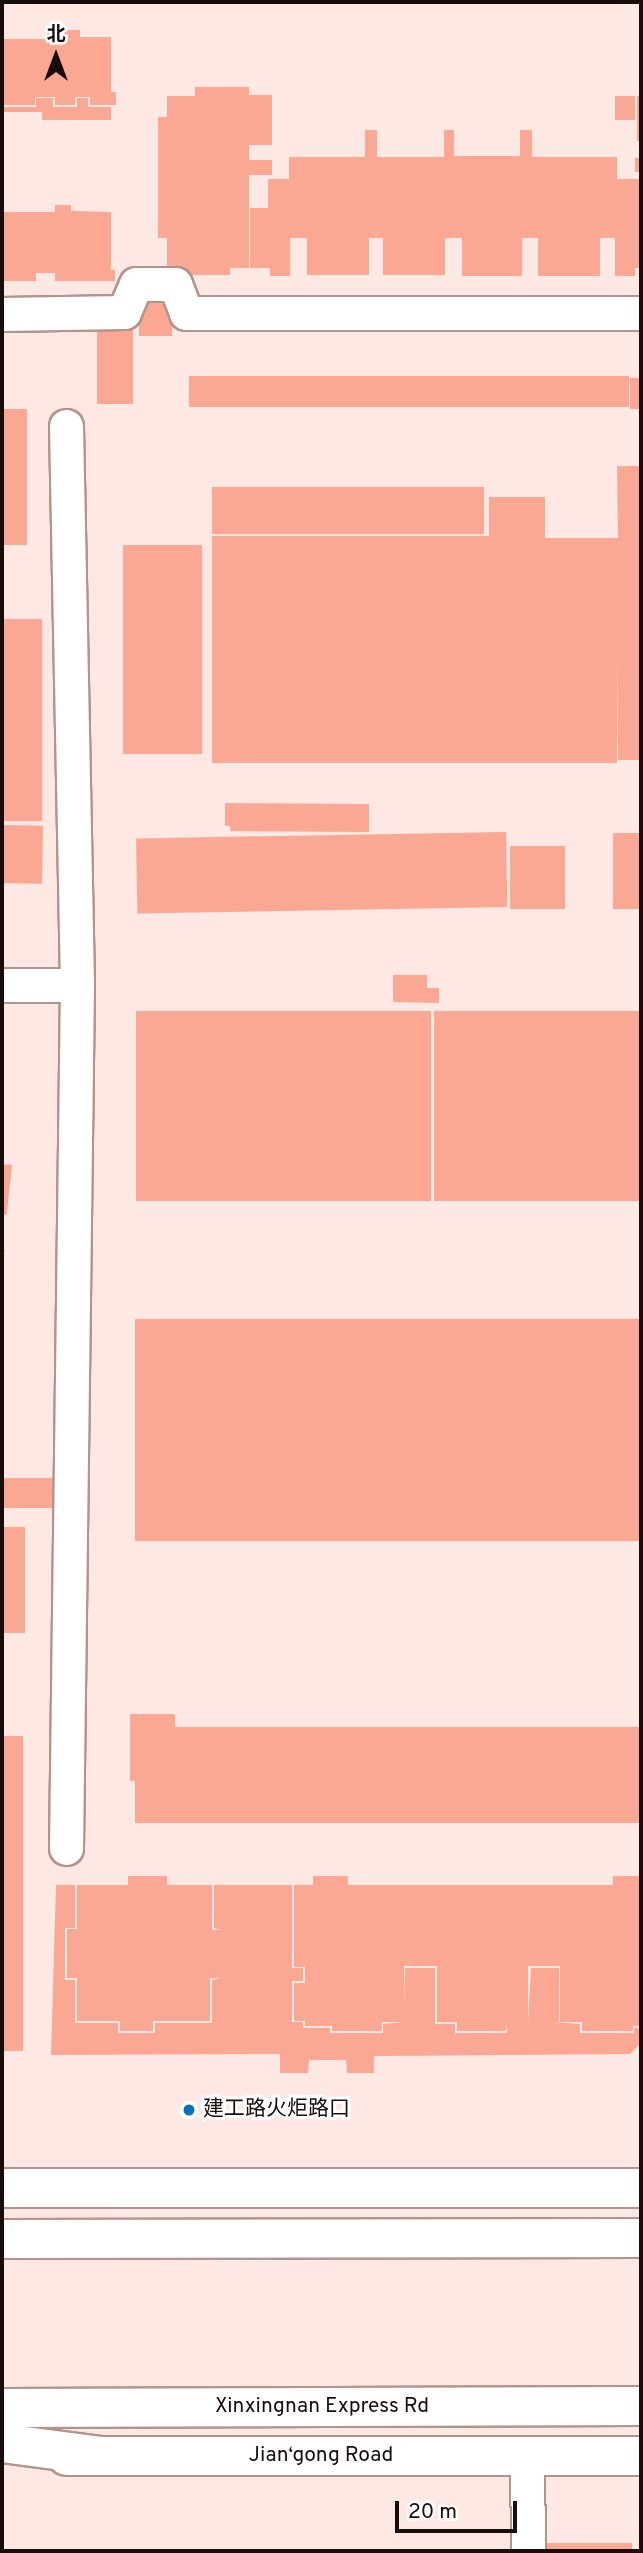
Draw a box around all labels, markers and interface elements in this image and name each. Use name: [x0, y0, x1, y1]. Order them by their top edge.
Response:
north arrow: [21, 21, 91, 91]
text: 北: [46, 23, 66, 47]
place label: 建工路火炬路口: [203, 2097, 350, 2123]
marker: 建工路火炬路口: [181, 2102, 197, 2118]
street label: Xinxingnan Express Rd: [215, 2394, 429, 2420]
street label: Jian‘gong Road: [249, 2443, 393, 2469]
scale bar: [398, 2486, 520, 2530]
text: 20 m: [408, 2499, 457, 2526]

